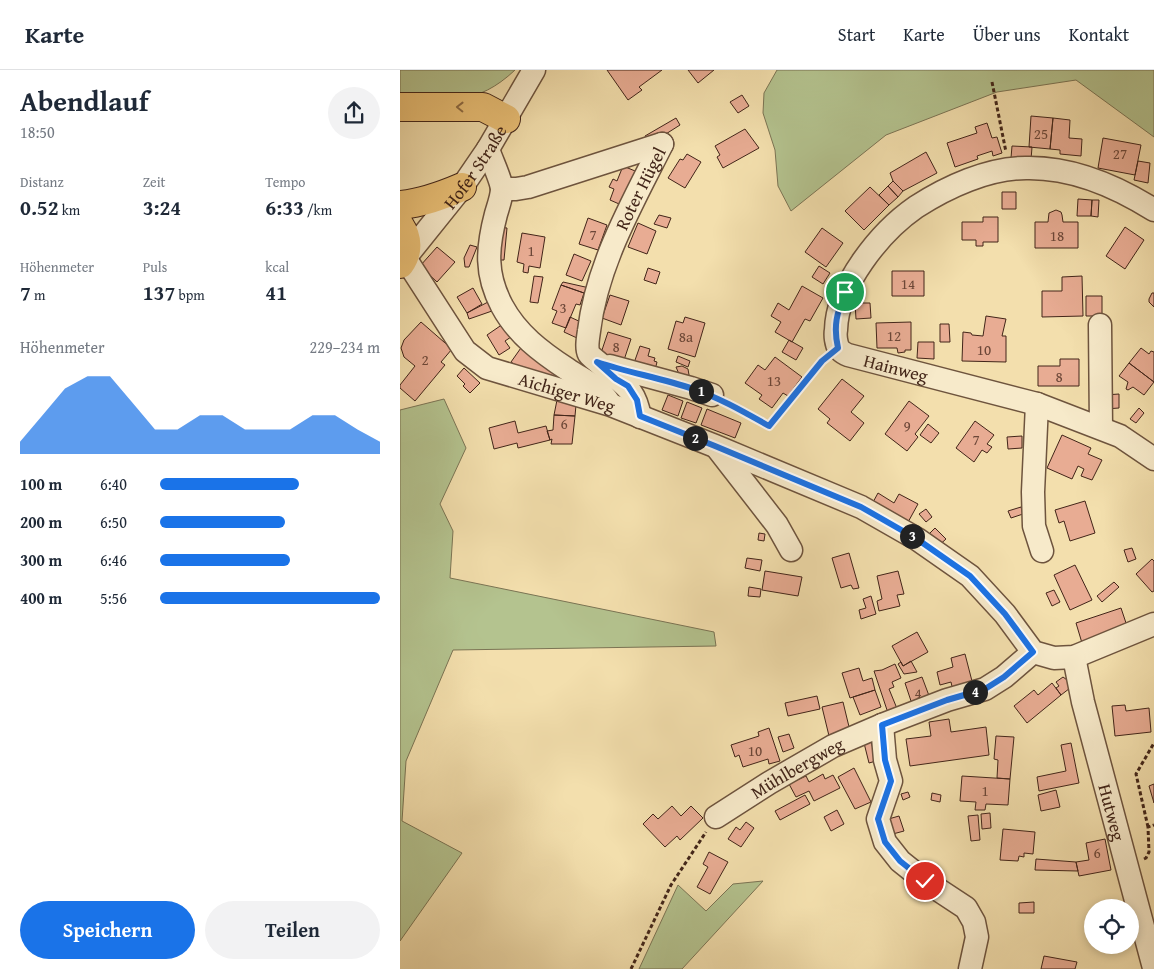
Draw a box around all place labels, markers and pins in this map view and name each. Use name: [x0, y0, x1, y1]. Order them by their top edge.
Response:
pin: [824, 271, 866, 313]
pin: 1: [688, 378, 714, 404]
pin: 2: [682, 426, 708, 450]
pin: 3: [900, 524, 924, 548]
pin: 4: [962, 680, 988, 704]
pin: [904, 860, 946, 902]

